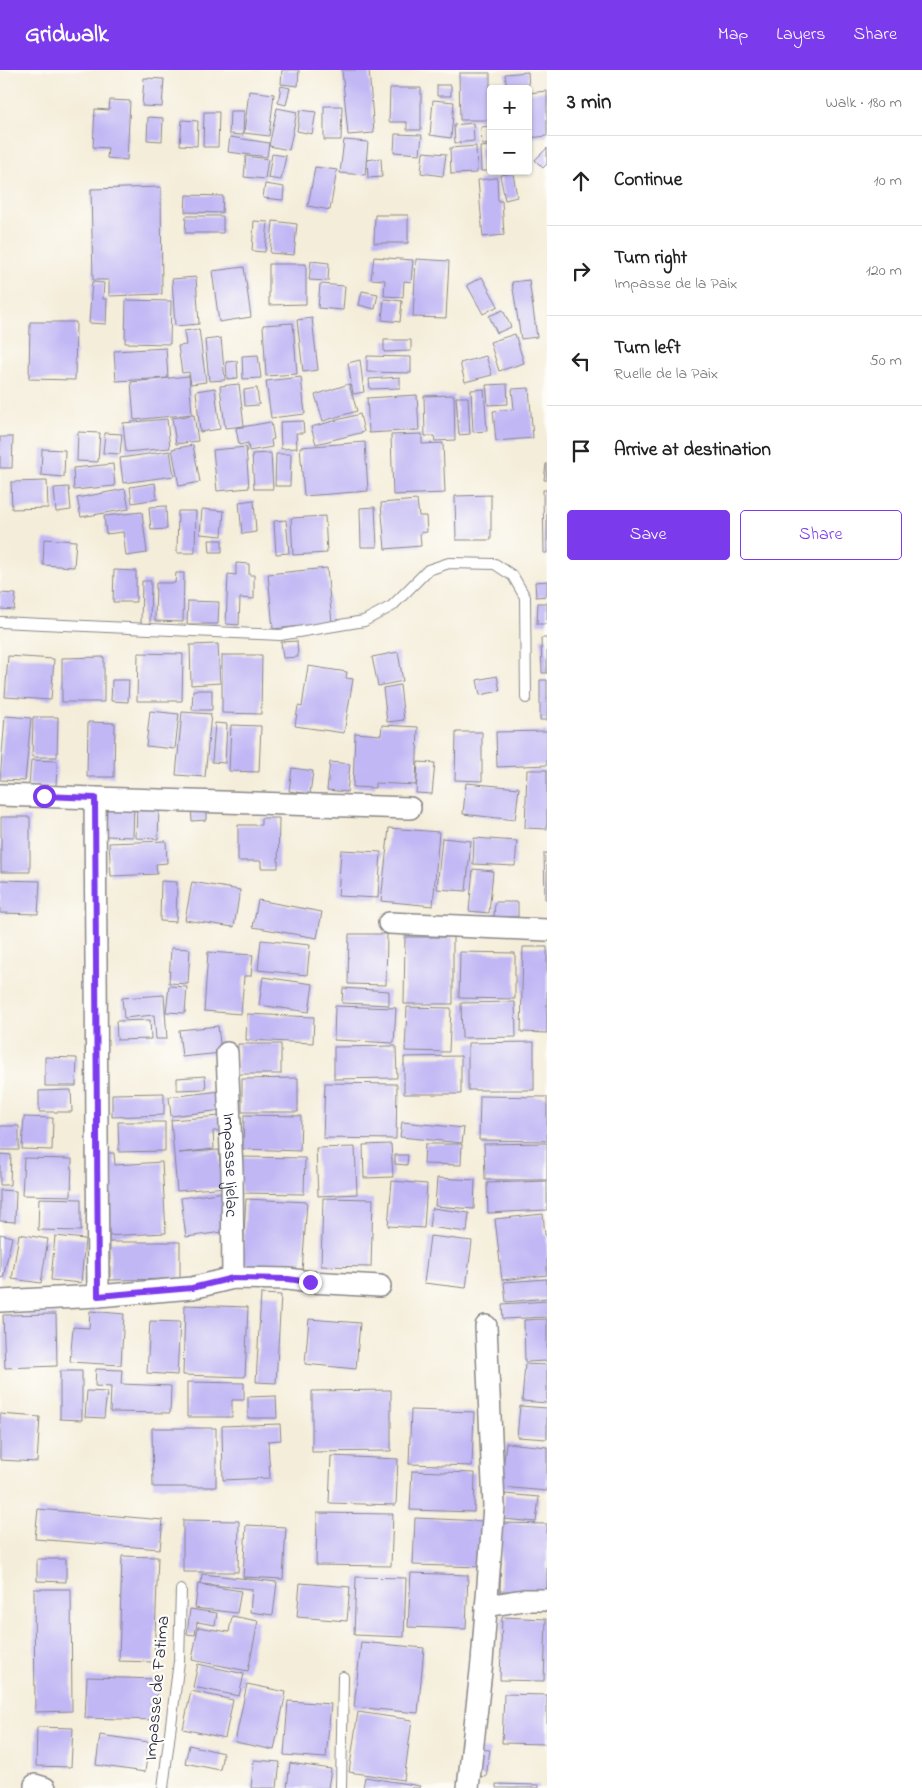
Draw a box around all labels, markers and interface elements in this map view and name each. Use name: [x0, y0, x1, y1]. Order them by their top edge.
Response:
text: Gridwalk: [25, 18, 109, 53]
text: Map: [718, 22, 748, 48]
text: Layers: [776, 22, 826, 48]
text: Share: [854, 22, 897, 48]
map controls: [487, 85, 532, 175]
button: +: [487, 85, 532, 130]
text: 3 min: [567, 88, 611, 118]
text: Walk · 180 m: [825, 91, 902, 115]
button: −: [487, 130, 532, 175]
icon: ahead: [567, 167, 595, 195]
text: Continue: [614, 167, 682, 194]
text: 10 m: [874, 169, 902, 193]
text: Turn right: [614, 245, 687, 272]
icon: right: [567, 257, 595, 285]
text: 120 m: [866, 259, 902, 283]
text: Impasse de la Paix: [614, 272, 737, 296]
text: Turn left: [614, 335, 681, 362]
icon: left: [567, 347, 595, 375]
text: 50 m: [870, 349, 902, 373]
text: Ruelle de la Paix: [614, 362, 718, 386]
icon: arrive: [567, 437, 595, 465]
text: Arrive at destination: [614, 437, 771, 464]
button: Save: [567, 510, 730, 560]
button: Share: [740, 510, 902, 560]
route start: [33, 785, 56, 808]
street label: Impasse Ijelac: [215, 1112, 243, 1217]
route end: [299, 1271, 322, 1294]
street label: Impasse de Fatima: [139, 1614, 177, 1762]

